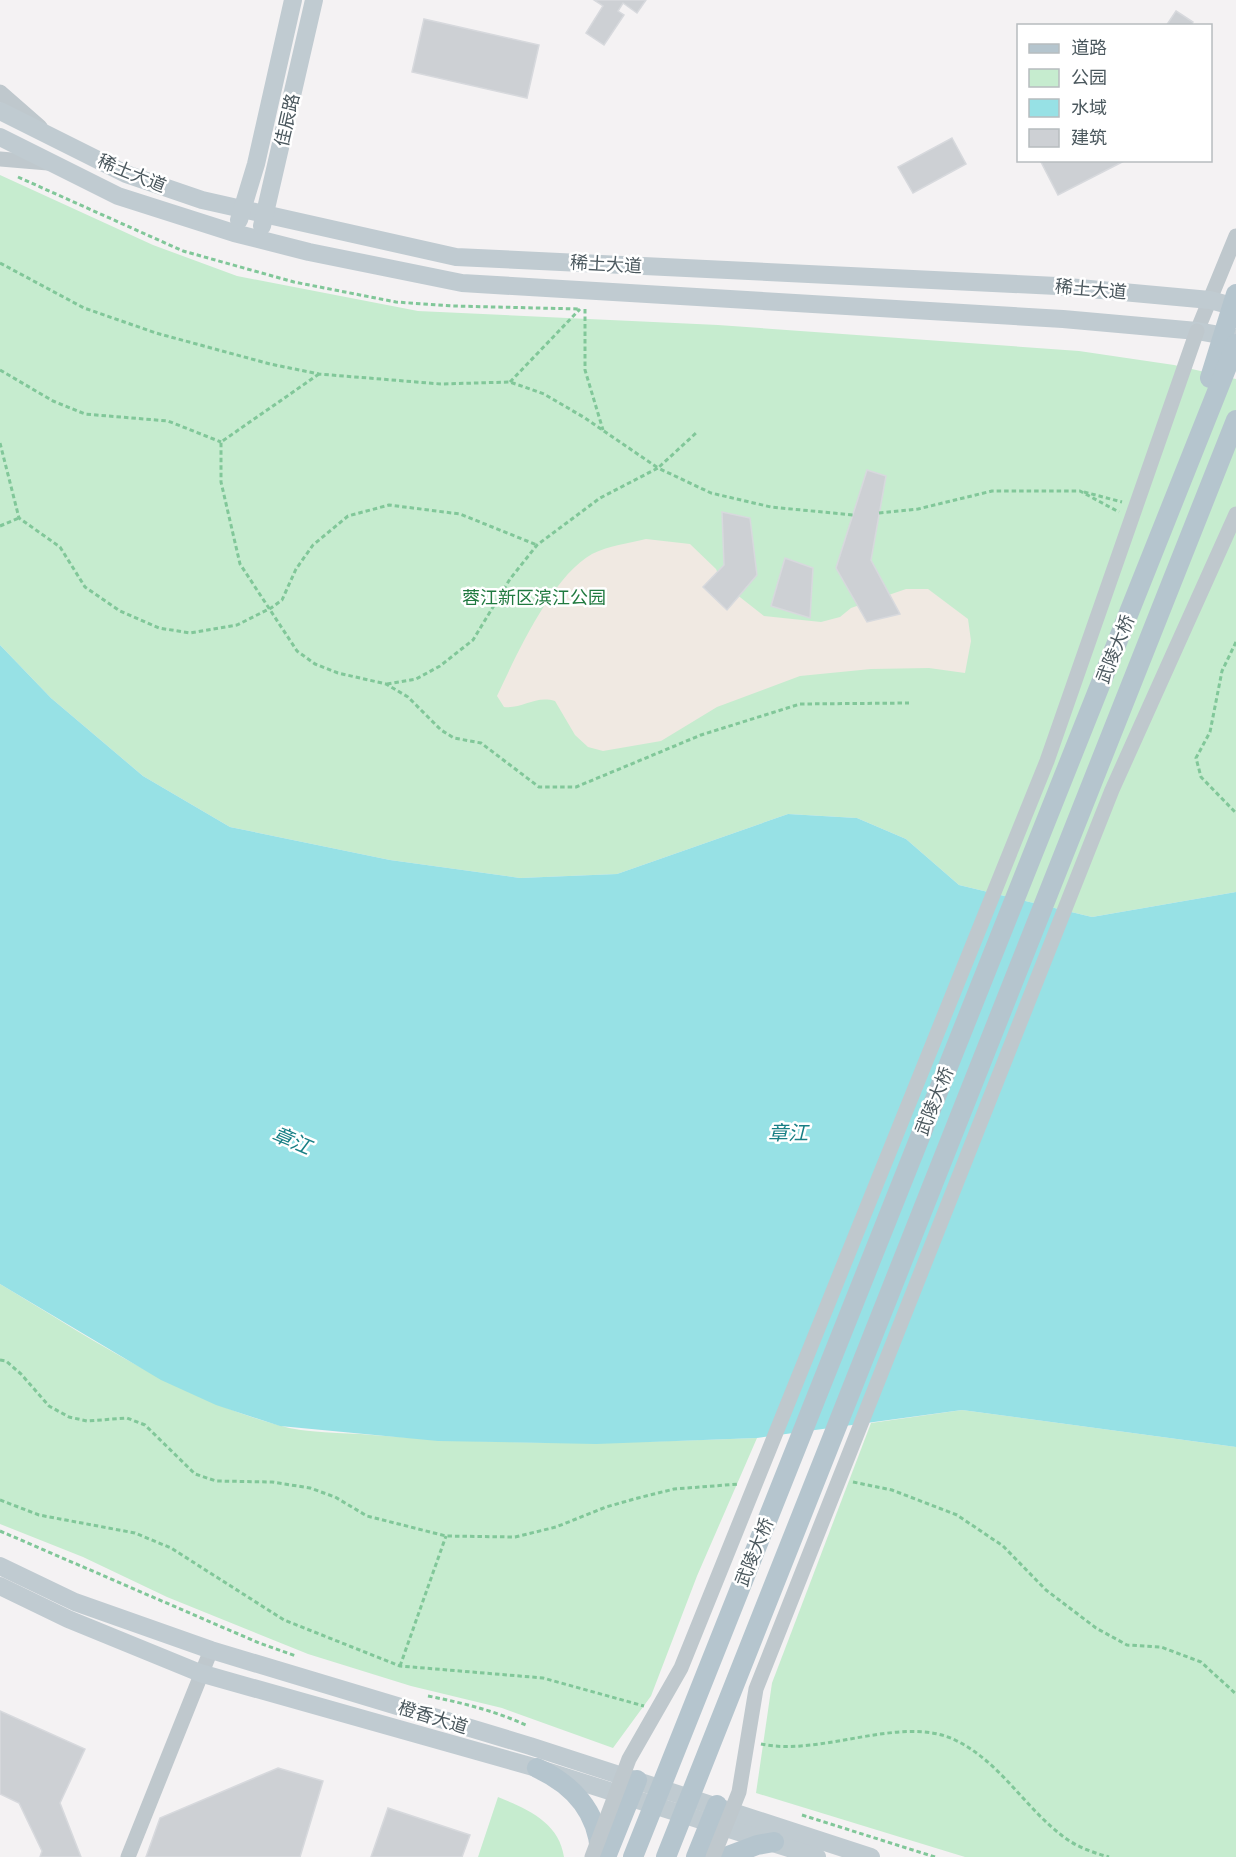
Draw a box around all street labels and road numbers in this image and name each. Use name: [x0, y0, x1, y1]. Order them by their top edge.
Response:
street label: 佳辰路: [270, 91, 304, 149]
street label: 稀土大道: [94, 149, 170, 197]
street label: 稀土大道: [569, 251, 643, 277]
street label: 稀土大道: [1054, 274, 1128, 304]
street label: 武陵大桥: [1091, 611, 1139, 687]
street label: 武陵大桥: [910, 1063, 958, 1139]
street label: 武陵大桥: [730, 1514, 778, 1590]
street label: 橙香大道: [395, 1695, 471, 1739]

